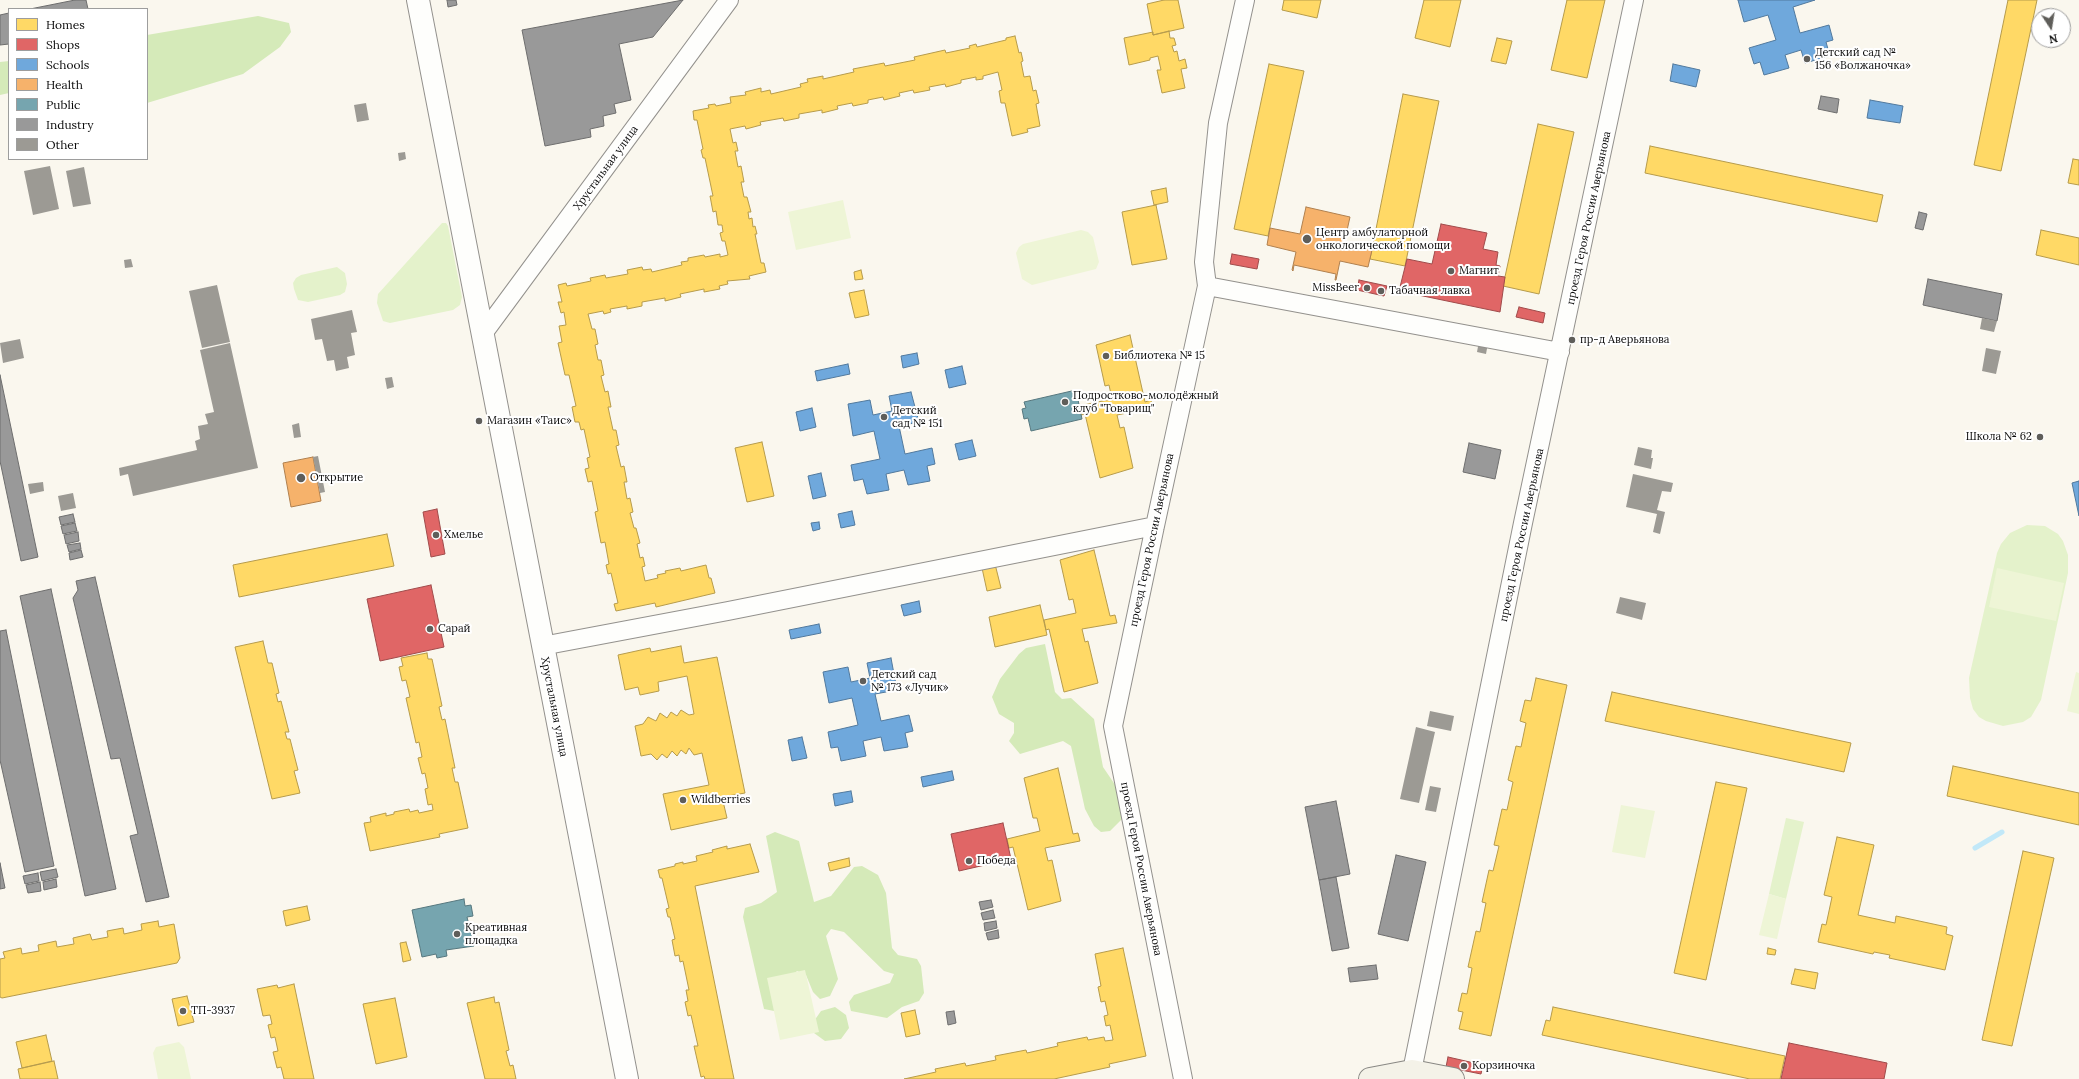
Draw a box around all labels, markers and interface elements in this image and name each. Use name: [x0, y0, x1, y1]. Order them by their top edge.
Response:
legend: [8, 8, 148, 160]
north arrow: [2031, 8, 2071, 48]
text: Homes: [46, 17, 85, 32]
text: N: [2048, 31, 2059, 46]
text: Shops: [46, 37, 80, 52]
place label: Детский сад № 156 «Волжаночка»: [1815, 46, 1911, 72]
marker: Детский сад № 156 «Волжаночка»: [1802, 54, 1812, 64]
text: Schools: [46, 57, 89, 72]
text: Health: [46, 77, 83, 92]
text: Public: [46, 97, 80, 112]
text: Industry: [46, 117, 93, 132]
street label: Хрустальная улица: [571, 123, 641, 213]
street label: проезд Героя России Аверьянова: [1564, 130, 1614, 306]
text: Other: [46, 137, 79, 152]
place label: Центр амбулаторной онкологической помощи: [1316, 226, 1450, 252]
marker: Центр амбулаторной онкологической помощи: [1301, 233, 1313, 245]
place label: Магнит: [1459, 264, 1499, 278]
marker: Магнит: [1446, 266, 1456, 276]
place label: MissBeer: [1312, 281, 1359, 295]
marker: MissBeer: [1362, 283, 1372, 293]
place label: Табачная лавка: [1389, 284, 1470, 298]
marker: Табачная лавка: [1376, 286, 1386, 296]
place label: пр-д Аверьянова: [1580, 333, 1669, 347]
marker: пр-д Аверьянова: [1567, 335, 1577, 345]
place label: Библиотека № 15: [1114, 349, 1205, 363]
marker: Библиотека № 15: [1101, 351, 1111, 361]
place label: Подростково-молодёжный клуб "Товарищ": [1073, 389, 1219, 415]
marker: Подростково-молодёжный клуб "Товарищ": [1060, 397, 1070, 407]
place label: Детский сад № 151: [892, 404, 943, 430]
marker: Детский сад № 151: [879, 412, 889, 422]
place label: Магазин «Таис»: [487, 414, 572, 428]
marker: Магазин «Таис»: [474, 416, 484, 426]
place label: Школа № 62: [1966, 430, 2032, 444]
marker: Школа № 62: [2035, 432, 2045, 442]
street label: проезд Героя России Аверьянова: [1497, 447, 1547, 623]
street label: проезд Героя России Аверьянова: [1127, 452, 1177, 628]
place label: Открытие: [310, 471, 363, 485]
marker: Открытие: [295, 472, 307, 484]
place label: Хмелье: [444, 528, 483, 542]
marker: Хмелье: [431, 530, 441, 540]
place label: Сарай: [438, 622, 471, 636]
marker: Сарай: [425, 624, 435, 634]
street label: Хрустальная улица: [538, 656, 570, 758]
place label: Детский сад № 173 «Лучик»: [871, 668, 949, 694]
marker: Детский сад № 173 «Лучик»: [858, 676, 868, 686]
street label: проезд Героя России Аверьянова: [1118, 781, 1164, 957]
place label: Wildberries: [691, 793, 750, 807]
marker: Wildberries: [678, 795, 688, 805]
place label: Победа: [977, 854, 1016, 868]
marker: Победа: [964, 856, 974, 866]
place label: Креативная площадка: [465, 921, 527, 947]
marker: Креативная площадка: [452, 929, 462, 939]
place label: ТП-3937: [191, 1004, 235, 1018]
marker: ТП-3937: [178, 1006, 188, 1016]
place label: Корзиночка: [1472, 1059, 1535, 1073]
marker: Корзиночка: [1459, 1061, 1469, 1071]

